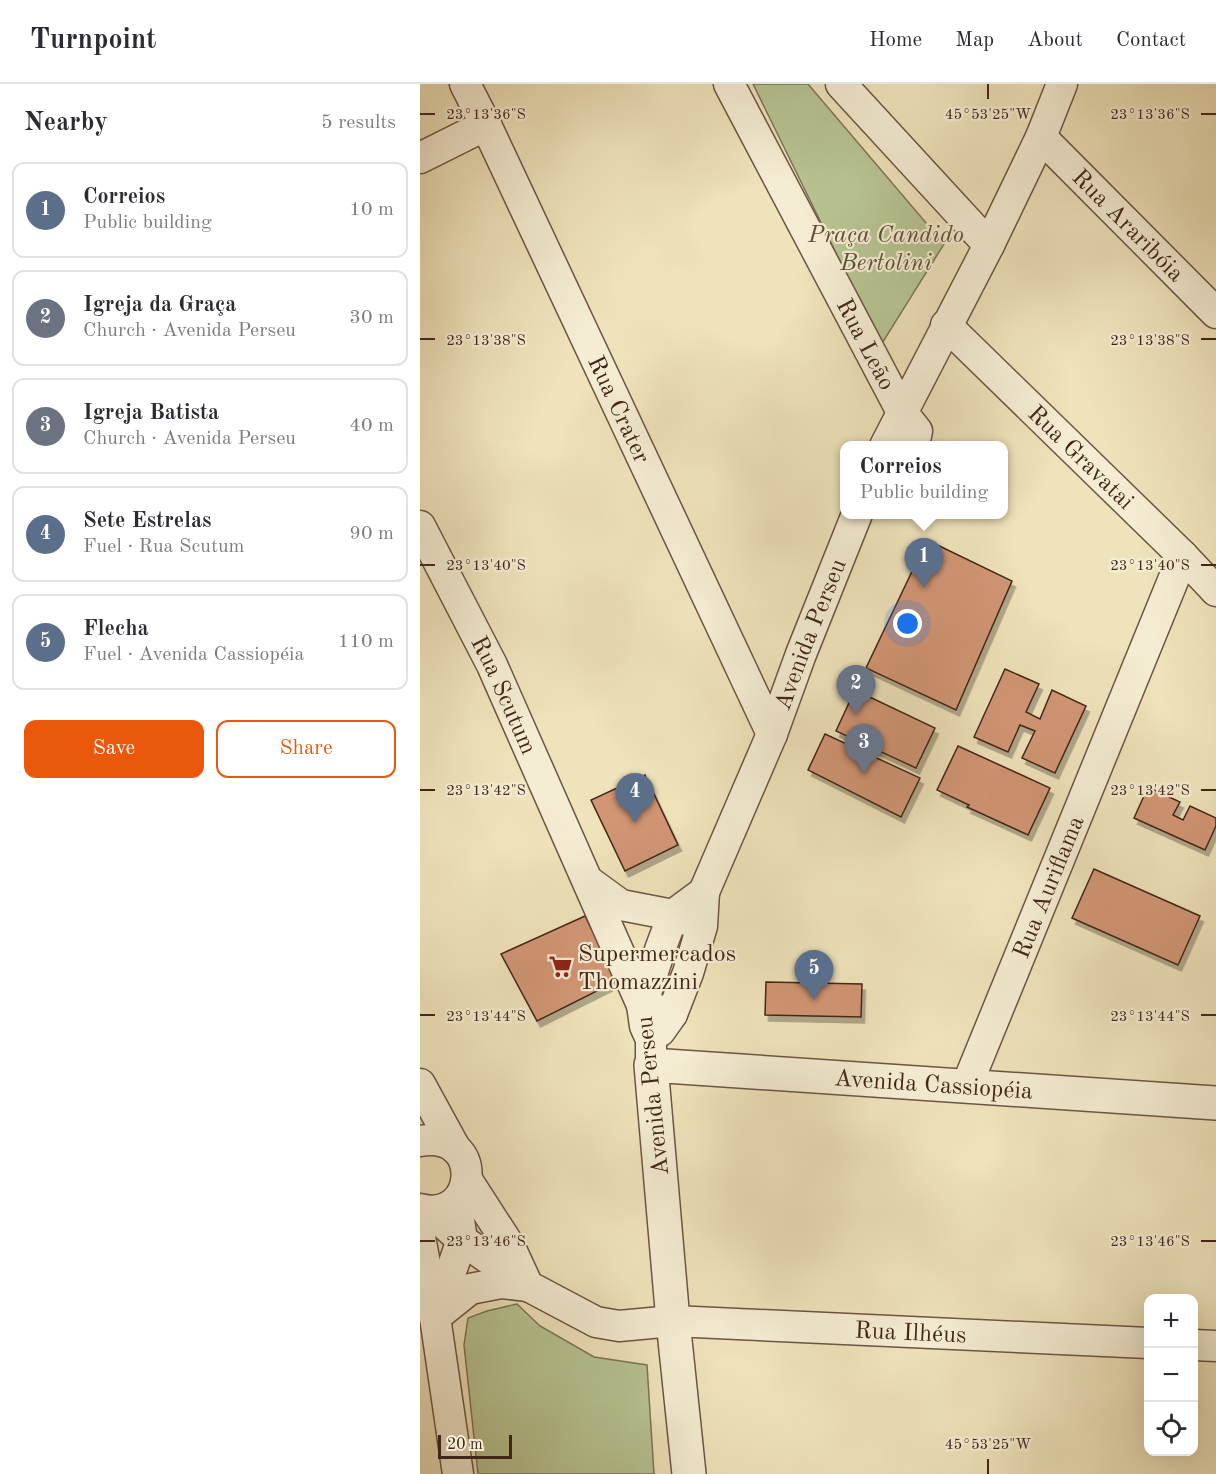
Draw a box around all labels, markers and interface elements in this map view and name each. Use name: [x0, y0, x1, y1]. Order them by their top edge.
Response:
text: Turnpoint: [30, 27, 157, 55]
text: Home: [869, 30, 922, 51]
text: Map: [955, 30, 994, 51]
text: About: [1027, 30, 1083, 51]
text: Contact: [1116, 30, 1186, 51]
text: 23°13'36"S: [446, 108, 526, 123]
text: 45°53'25"W: [945, 108, 1031, 123]
text: 23°13'36"S: [1110, 108, 1190, 123]
text: Nearby: [24, 110, 108, 136]
text: 5 results: [321, 113, 396, 133]
street label: Rua Araribóia: [1066, 166, 1188, 287]
text: Correios: [83, 186, 165, 208]
text: 1: [40, 200, 51, 220]
text: 10 m: [349, 200, 394, 220]
text: Public building: [83, 213, 212, 233]
park label: Praça Candido Bertolini: [807, 224, 964, 276]
text: Igreja da Graça: [83, 294, 236, 316]
street label: Rua Leão: [831, 295, 898, 395]
text: 2: [40, 308, 51, 328]
text: 30 m: [349, 308, 394, 328]
text: Church · Avenida Perseu: [83, 321, 296, 341]
text: 23°13'38"S: [446, 334, 526, 349]
text: 23°13'38"S: [1110, 334, 1190, 349]
street label: Rua Crater: [582, 353, 653, 468]
text: Igreja Batista: [83, 402, 219, 424]
street label: Rua Gravatai: [1022, 402, 1138, 515]
text: 3: [40, 416, 51, 436]
text: 40 m: [349, 416, 394, 436]
text: Church · Avenida Perseu: [83, 429, 296, 449]
popup: [840, 441, 1008, 519]
text: Correios: [860, 456, 942, 478]
text: Public building: [860, 483, 988, 503]
text: Sete Estrelas: [83, 510, 212, 532]
text: 4: [40, 524, 51, 544]
text: 90 m: [349, 524, 394, 544]
text: Fuel · Rua Scutum: [83, 537, 244, 557]
pin: 1: [904, 538, 944, 588]
street label: Avenida Perseu: [772, 556, 852, 714]
text: 23°13'40"S: [446, 559, 526, 574]
text: 23°13'40"S: [1110, 559, 1190, 574]
your location: [893, 609, 922, 638]
text: Flecha: [83, 618, 149, 640]
text: 5: [40, 632, 51, 652]
text: 110 m: [338, 632, 394, 652]
street label: Rua Scutum: [465, 633, 540, 758]
text: Fuel · Avenida Cassiopéia: [83, 645, 304, 665]
pin: 2: [836, 666, 876, 715]
button: Save: [24, 720, 204, 778]
button: Share: [216, 720, 396, 778]
pin: 3: [844, 724, 884, 774]
pin: 4: [616, 774, 654, 823]
text: 23°13'42"S: [446, 784, 526, 799]
text: 23°13'42"S: [1110, 784, 1190, 799]
street label: Rua Auriflama: [1010, 813, 1090, 962]
place label: Supermercados Thomazzini: [578, 943, 736, 995]
pin: 5: [794, 950, 834, 1000]
supermarket icon: Supermercados Thomazzini: [547, 954, 573, 980]
text: 23°13'44"S: [446, 1010, 526, 1025]
text: 23°13'44"S: [1110, 1010, 1190, 1025]
street label: Avenida Perseu: [634, 1015, 674, 1177]
street label: Avenida Cassiopéia: [833, 1067, 1034, 1105]
text: 23°13'46"S: [446, 1235, 526, 1250]
text: 23°13'46"S: [1110, 1235, 1190, 1250]
map controls: [1144, 1294, 1198, 1456]
button: +: [1144, 1294, 1198, 1348]
street label: Rua Ilhéus: [854, 1319, 967, 1349]
button: −: [1144, 1348, 1198, 1402]
button: locate: [1144, 1402, 1198, 1456]
scale bar: [438, 1432, 512, 1460]
text: 20 m: [447, 1437, 483, 1453]
text: 45°53'25"W: [945, 1438, 1031, 1453]

